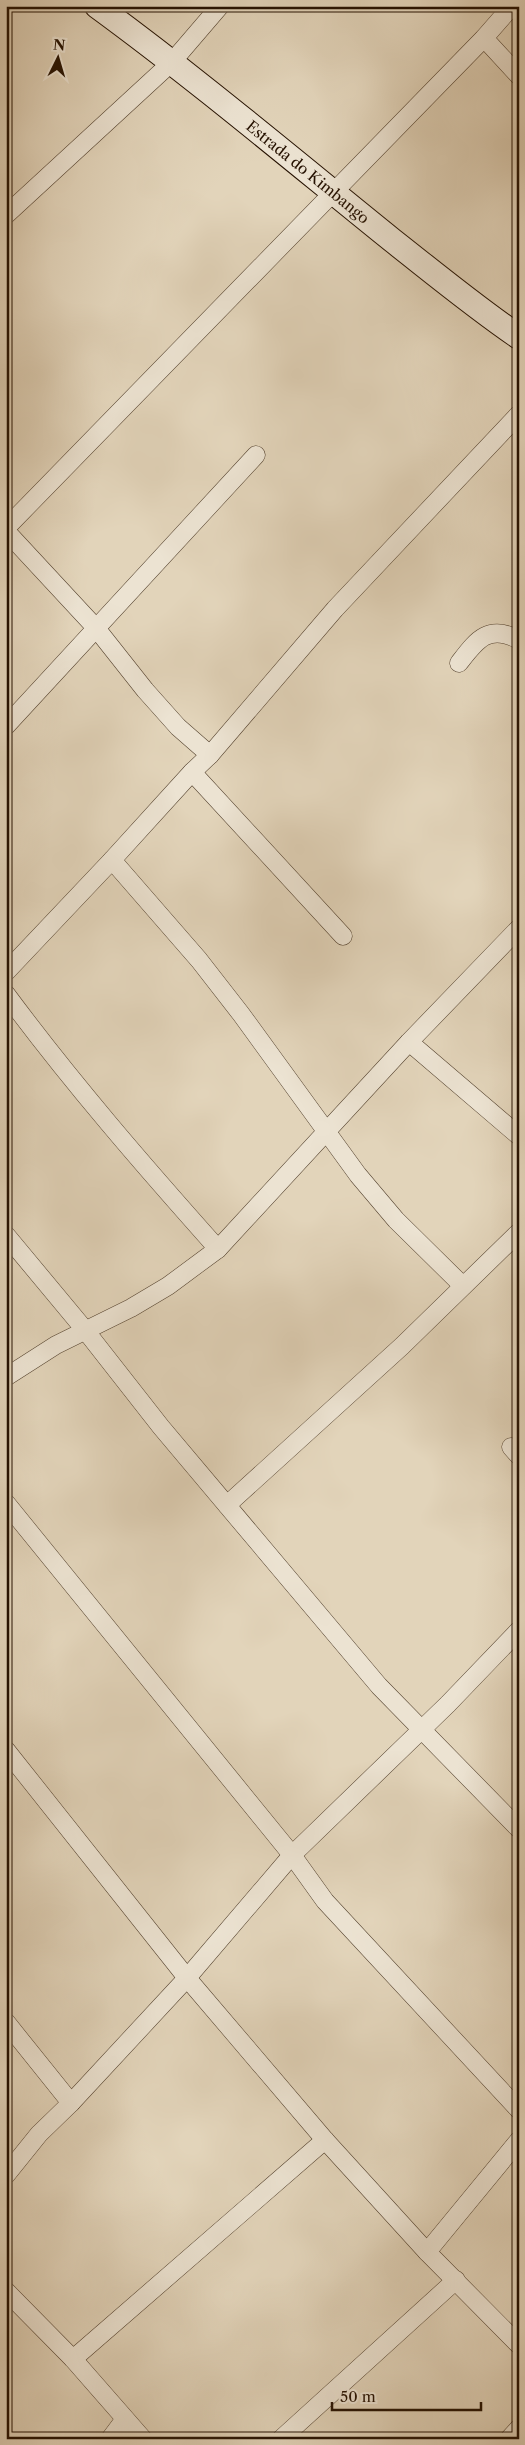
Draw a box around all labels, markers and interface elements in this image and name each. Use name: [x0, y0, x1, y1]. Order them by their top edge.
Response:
north arrow: [32, 32, 82, 82]
text: N: [52, 36, 66, 55]
street label: Estrada do Kimbango: [243, 116, 373, 228]
scale bar: [332, 2380, 481, 2412]
text: 50 m: [340, 2387, 376, 2406]

